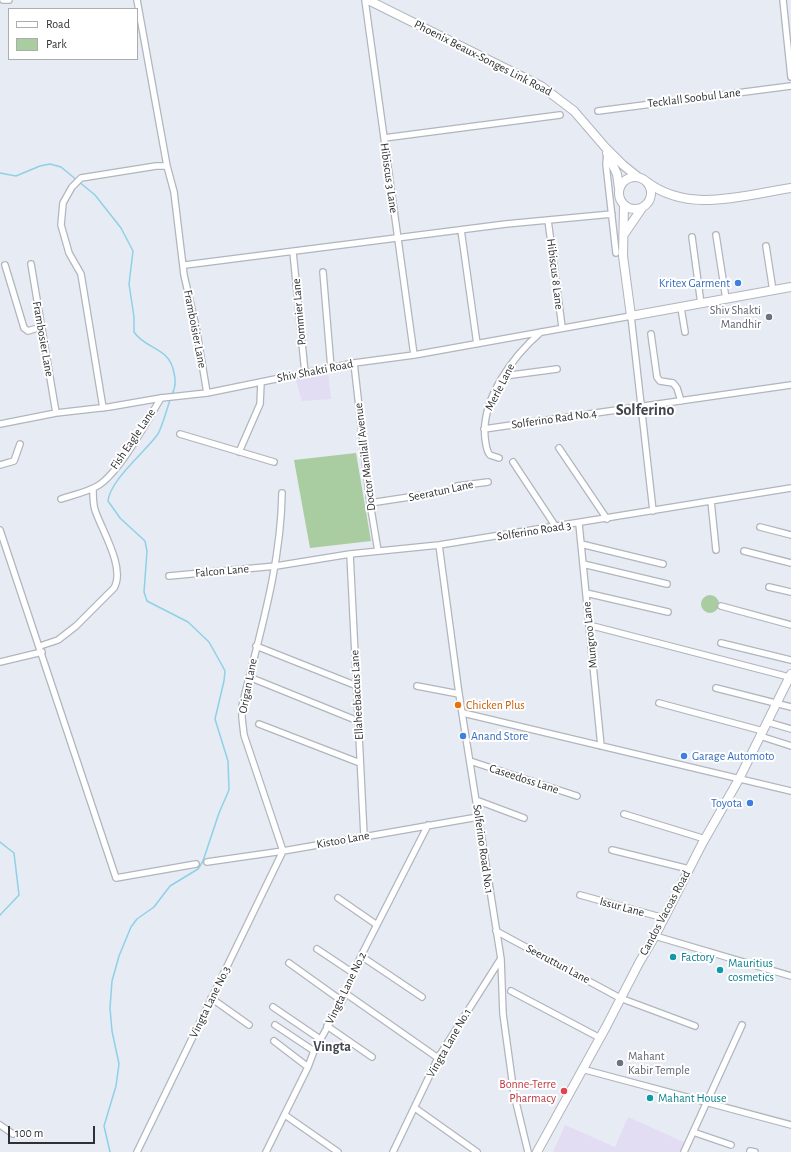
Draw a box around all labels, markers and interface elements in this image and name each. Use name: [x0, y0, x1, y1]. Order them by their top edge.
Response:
legend: [8, 8, 138, 60]
street label: Phoenix Beaux-Songes Link Road: [412, 17, 554, 99]
text: Road: [46, 18, 70, 30]
text: Park: [46, 38, 67, 50]
street label: Tecklall Soobul Lane: [647, 85, 741, 111]
street label: Hibiscus 3 Lane: [377, 142, 401, 214]
street label: Hibiscus 8 Lane: [543, 238, 567, 310]
place label: Kritex Garment: [659, 276, 730, 290]
street label: Pommier Lane: [289, 278, 309, 346]
marker: Kritex Garment: [733, 278, 743, 288]
street label: Framboisier Lane: [180, 289, 210, 369]
street label: Frambosier Lane: [29, 300, 57, 378]
place label: Shiv Shakti Mandhir: [710, 303, 761, 331]
marker: Shiv Shakti Mandhir: [764, 312, 774, 322]
street label: Shiv Shakti Road: [276, 357, 354, 385]
street label: Merle Lane: [482, 361, 518, 413]
district label: Solferino: [616, 400, 674, 420]
street label: Doctor Manilall Avenue: [351, 402, 379, 512]
street label: Fish Eagle Lane: [107, 406, 159, 472]
street label: Solferino Rad No.4: [510, 406, 598, 432]
street label: Seeratun Lane: [407, 477, 475, 505]
street label: Solferino Road 3: [496, 518, 572, 544]
street label: Falcon Lane: [194, 561, 250, 581]
street label: Mungroo Lane: [579, 601, 601, 669]
street label: Ellaheebaccus Lane: [347, 650, 367, 740]
street label: Origan Lane: [236, 657, 260, 715]
place label: Chicken Plus: [466, 698, 525, 712]
marker: Chicken Plus: [453, 700, 463, 710]
place label: Anand Store: [471, 729, 528, 743]
marker: Anand Store: [458, 731, 468, 741]
place label: Garage Automoto: [692, 749, 774, 763]
marker: Garage Automoto: [679, 751, 689, 761]
street label: Caseedoss Lane: [487, 761, 561, 797]
place label: Toyota: [711, 796, 742, 810]
marker: Toyota: [745, 798, 755, 808]
street label: Solferino Road No.1: [470, 803, 496, 895]
street label: Kistoo Lane: [315, 828, 371, 852]
street label: Candos Vacoas Road: [636, 868, 694, 958]
street label: Issur Lane: [598, 894, 646, 920]
street label: Seeruttun Lane: [524, 941, 592, 987]
street label: Vingta Lane No.2: [322, 949, 370, 1027]
place label: Factory: [681, 950, 715, 964]
marker: Factory: [668, 952, 678, 962]
place label: Mauritius cosmetics: [728, 956, 774, 984]
street label: Vingta Lane No.3: [186, 964, 234, 1040]
marker: Mauritius cosmetics: [715, 965, 725, 975]
street label: Vingta Lane No.1: [423, 1006, 475, 1080]
district label: Vingta: [313, 1039, 351, 1055]
place label: Mahant Kabir Temple: [628, 1049, 690, 1077]
marker: Mahant Kabir Temple: [615, 1058, 625, 1068]
place label: Bonne-Terre Pharmacy: [499, 1077, 556, 1105]
marker: Bonne-Terre Pharmacy: [559, 1086, 569, 1096]
place label: Mahant House: [658, 1091, 727, 1105]
marker: Mahant House: [645, 1093, 655, 1103]
scale bar: [10, 1118, 97, 1144]
text: 100 m: [15, 1127, 43, 1139]

